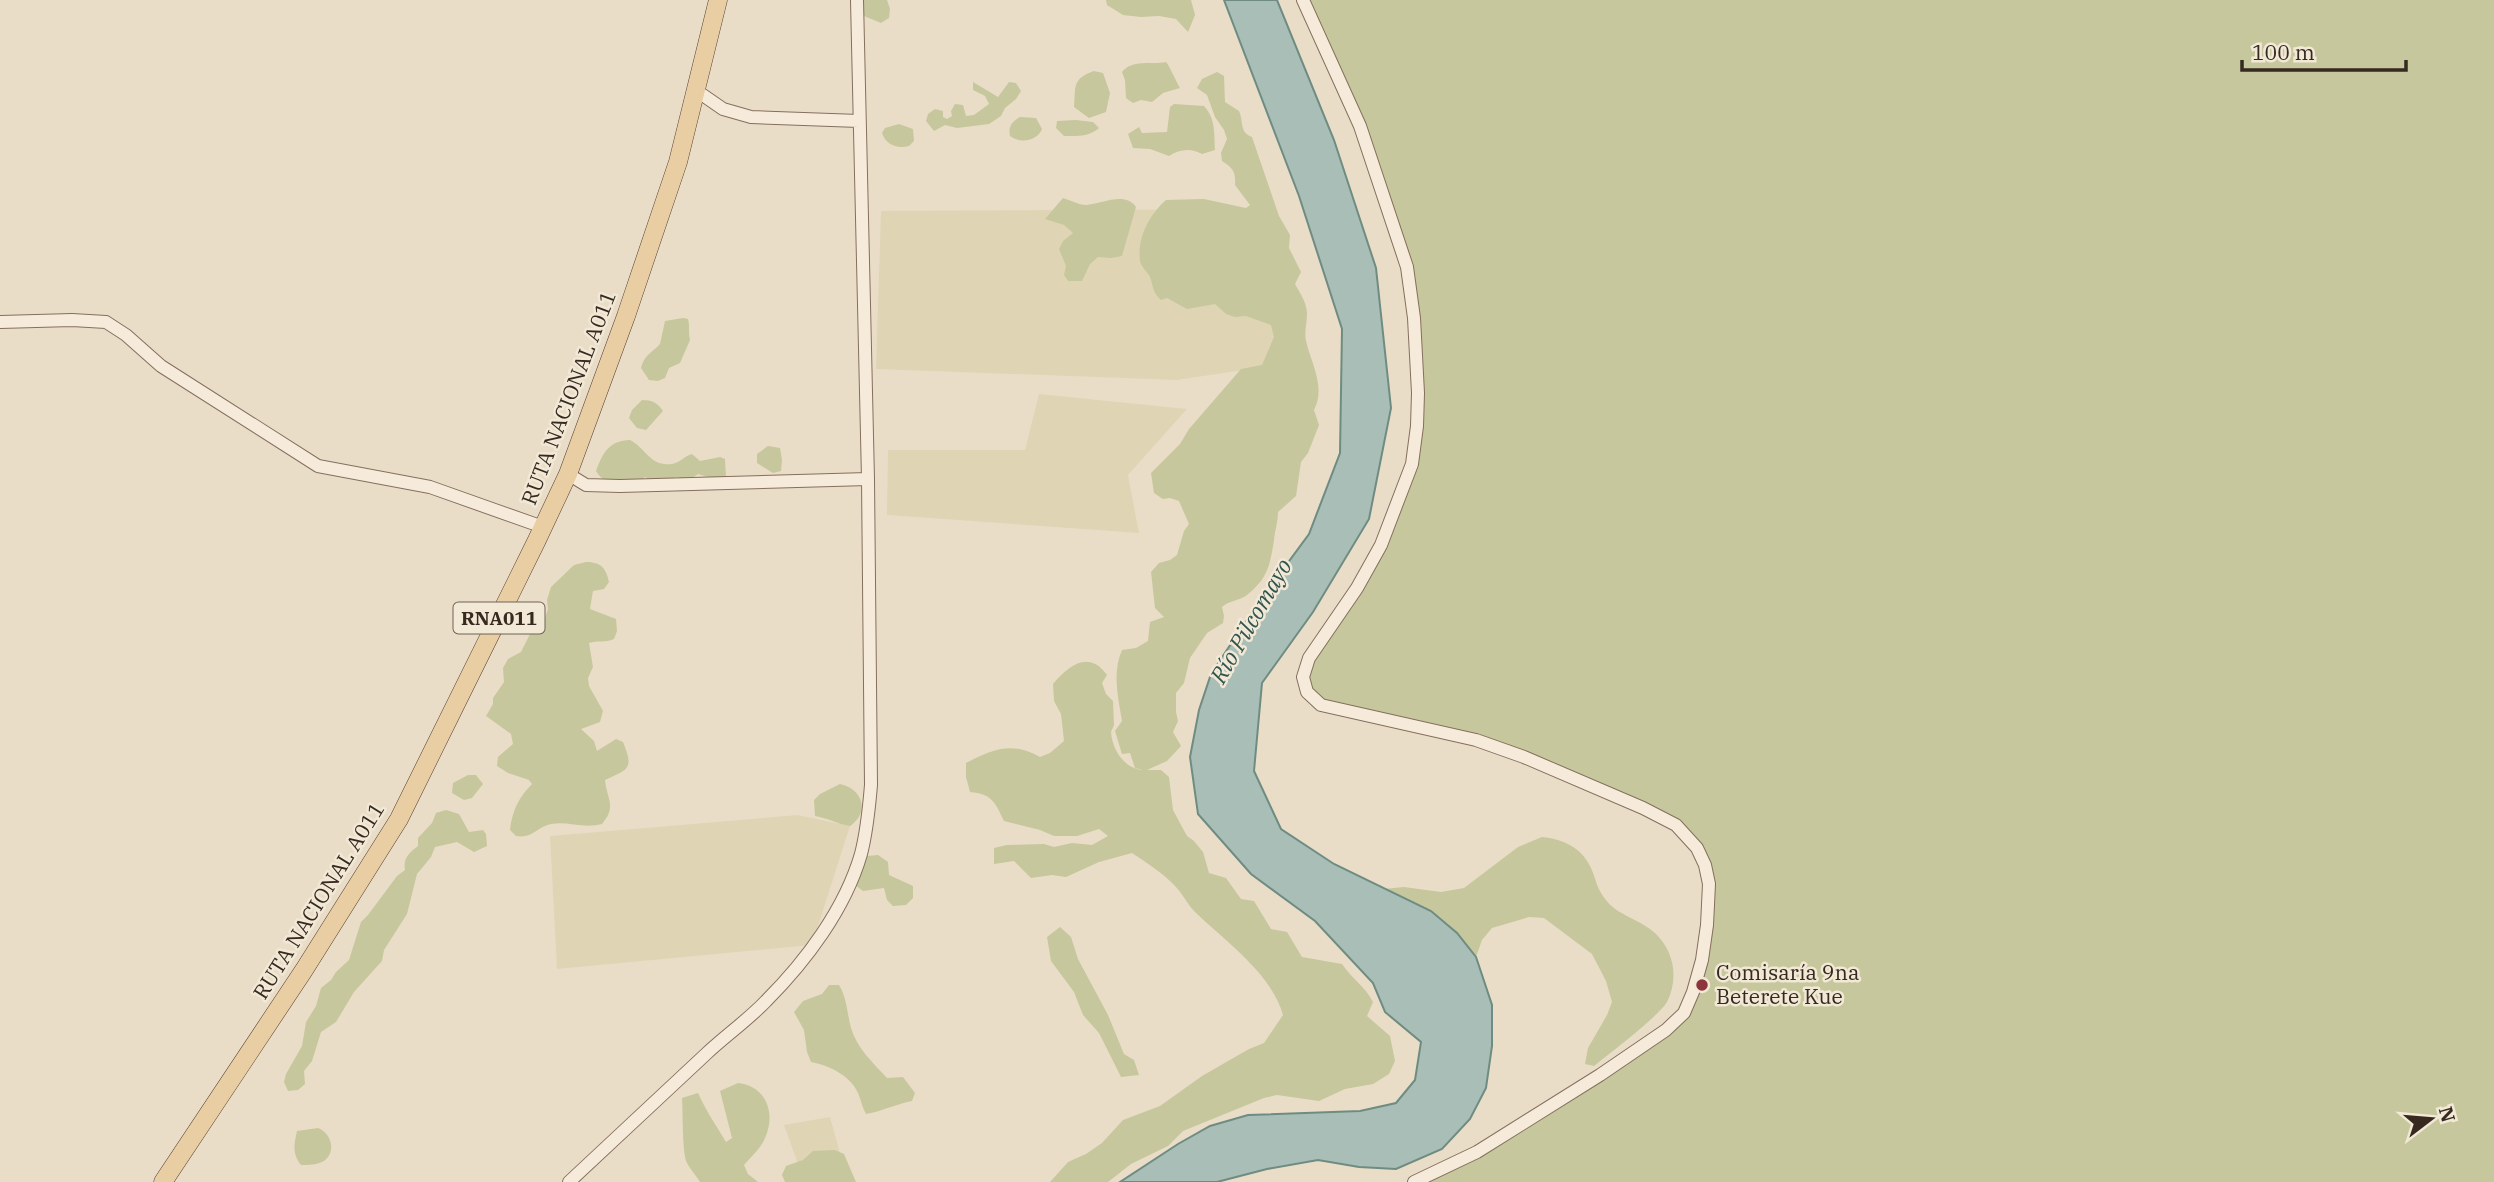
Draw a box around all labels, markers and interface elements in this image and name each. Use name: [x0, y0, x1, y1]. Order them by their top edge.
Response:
scale bar: [2242, 28, 2406, 72]
text: 100 m: [2252, 38, 2315, 66]
street label: RUTA NACIONAL A011: [514, 287, 622, 509]
water label: Río Pilcomayo: [1202, 553, 1298, 689]
road number: RNA011: [454, 603, 544, 634]
street label: RUTA NACIONAL A011: [246, 797, 390, 1004]
place label: Comisaría 9na Beterete Kue: [1716, 958, 1859, 1010]
marker: Comisaría 9na Beterete Kue: [1694, 977, 1710, 993]
north arrow: [2396, 1084, 2466, 1154]
text: N: [2434, 1104, 2461, 1125]

